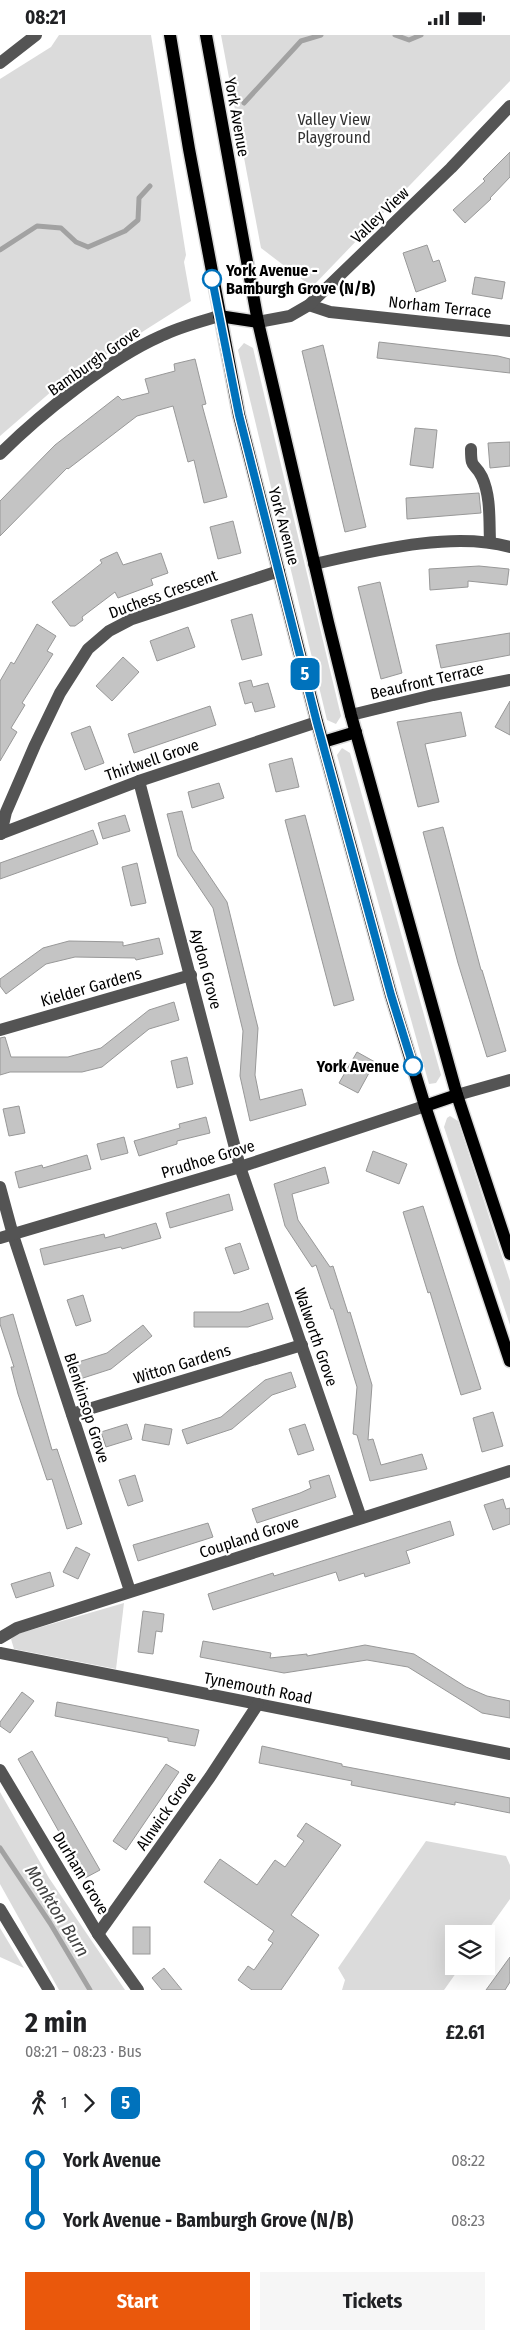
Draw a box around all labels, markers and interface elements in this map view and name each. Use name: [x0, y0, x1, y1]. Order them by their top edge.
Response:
text: 08:21: [25, 6, 66, 29]
street label: York Avenue: [221, 76, 253, 158]
park label: Valley View Playground: [297, 110, 371, 147]
street label: Valley View: [347, 183, 413, 247]
place label: York Avenue - Bamburgh Grove (N/B): [225, 261, 375, 298]
marker: York Avenue - Bamburgh Grove (N/B): [202, 269, 222, 289]
street label: Norham Terrace: [388, 292, 493, 322]
street label: Bamburgh Grove: [44, 322, 144, 400]
street label: York Avenue: [264, 485, 304, 567]
street label: Duchess Crescent: [106, 565, 221, 622]
line badge: 5: [289, 658, 321, 690]
street label: Beaufront Terrace: [368, 659, 486, 703]
text: 5: [301, 663, 309, 685]
street label: Thirlwell Grove: [103, 735, 201, 785]
street label: Aydon Grove: [186, 927, 226, 1011]
street label: Kielder Gardens: [38, 963, 144, 1011]
marker: York Avenue: [403, 1056, 423, 1076]
place label: York Avenue: [316, 1057, 399, 1076]
street label: Prudhoe Grove: [159, 1136, 257, 1182]
street label: Walworth Grove: [290, 1285, 342, 1389]
street label: Witton Gardens: [131, 1340, 233, 1388]
street label: Blenkinsop Grove: [60, 1351, 114, 1465]
street label: Coupland Grove: [197, 1512, 301, 1562]
street label: Tynemouth Road: [202, 1668, 314, 1708]
street label: Alnwick Grove: [132, 1768, 200, 1854]
street label: Durham Grove: [49, 1828, 113, 1918]
water label: Monkton Burn: [20, 1861, 94, 1961]
map controls: [445, 1925, 495, 1975]
button: layers: [445, 1925, 495, 1975]
text: 2 min: [25, 2006, 87, 2039]
text: £2.61: [446, 2021, 485, 2044]
text: 08:21 – 08:23 · Bus: [25, 2042, 142, 2061]
icon: walk: [25, 2089, 53, 2117]
icon: forward: [75, 2089, 103, 2117]
text: 5: [121, 2092, 130, 2114]
text: 1: [61, 2093, 67, 2112]
text: York Avenue: [63, 2149, 161, 2172]
text: 08:22: [451, 2151, 485, 2170]
text: York Avenue - Bamburgh Grove (N/B): [63, 2209, 353, 2232]
text: 08:23: [451, 2211, 485, 2230]
button: Start: [25, 2272, 250, 2330]
button: Tickets: [260, 2272, 485, 2330]

